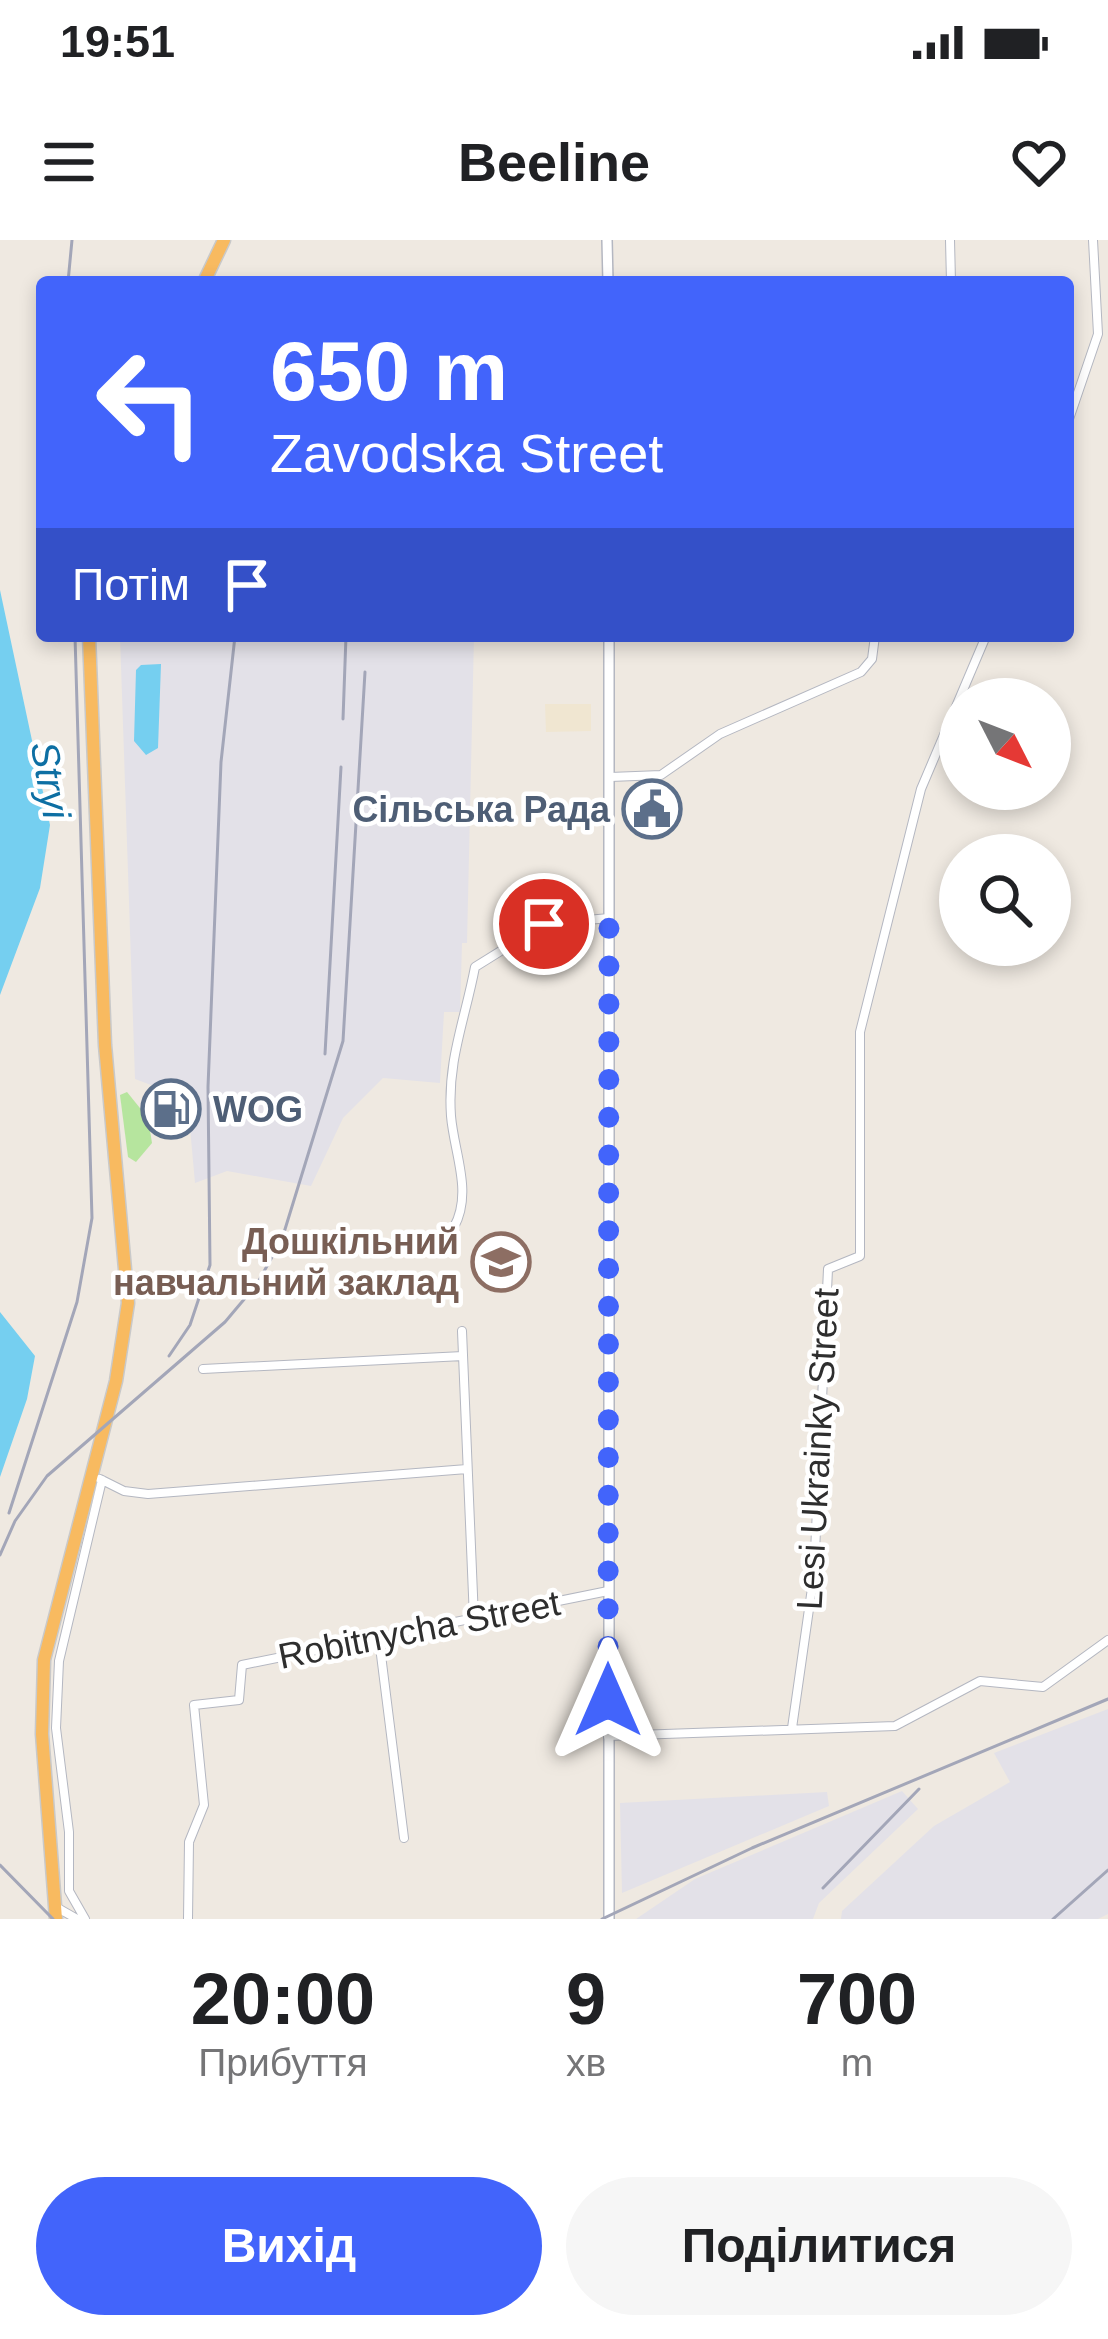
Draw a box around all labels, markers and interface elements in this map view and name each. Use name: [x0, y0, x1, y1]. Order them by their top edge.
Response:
text: 19:51: [60, 16, 175, 67]
icon: menu: [36, 129, 102, 195]
icon: heart: [1006, 129, 1072, 195]
text: Beeline: [458, 132, 650, 192]
icon: left: [72, 324, 228, 480]
text: 650 m: [270, 324, 508, 418]
text: Zavodska Street: [270, 423, 663, 483]
icon: arrive: [214, 552, 280, 618]
text: Потім: [72, 559, 190, 610]
north arrow: [939, 678, 1071, 810]
map controls: [939, 678, 1071, 966]
water label: Stryi: [23, 738, 79, 824]
public building icon: Сільська Рада: [621, 778, 683, 840]
place label: Сільська Рада: [352, 789, 611, 830]
button: search: [939, 834, 1071, 966]
pin: [493, 873, 595, 975]
icon: arrive: [511, 891, 577, 957]
fuel station icon: WOG: [140, 1078, 202, 1140]
place label: WOG: [213, 1089, 303, 1130]
place label: Дошкільний навчальний заклад: [113, 1221, 459, 1303]
school or university icon: Дошкільний навчальний заклад: [470, 1231, 532, 1293]
street label: Lesi Ukrainky Street: [789, 1287, 846, 1611]
street label: Robitnycha Street: [275, 1582, 563, 1677]
position arrow: [545, 1637, 671, 1763]
text: 20:00: [191, 1959, 375, 2039]
text: 9: [566, 1959, 606, 2039]
text: 700: [797, 1959, 917, 2039]
text: Прибуття: [198, 2041, 368, 2084]
text: хв: [566, 2041, 606, 2084]
text: m: [841, 2041, 873, 2084]
button: Вихід: [36, 2177, 542, 2315]
button: Поділитися: [566, 2177, 1072, 2315]

